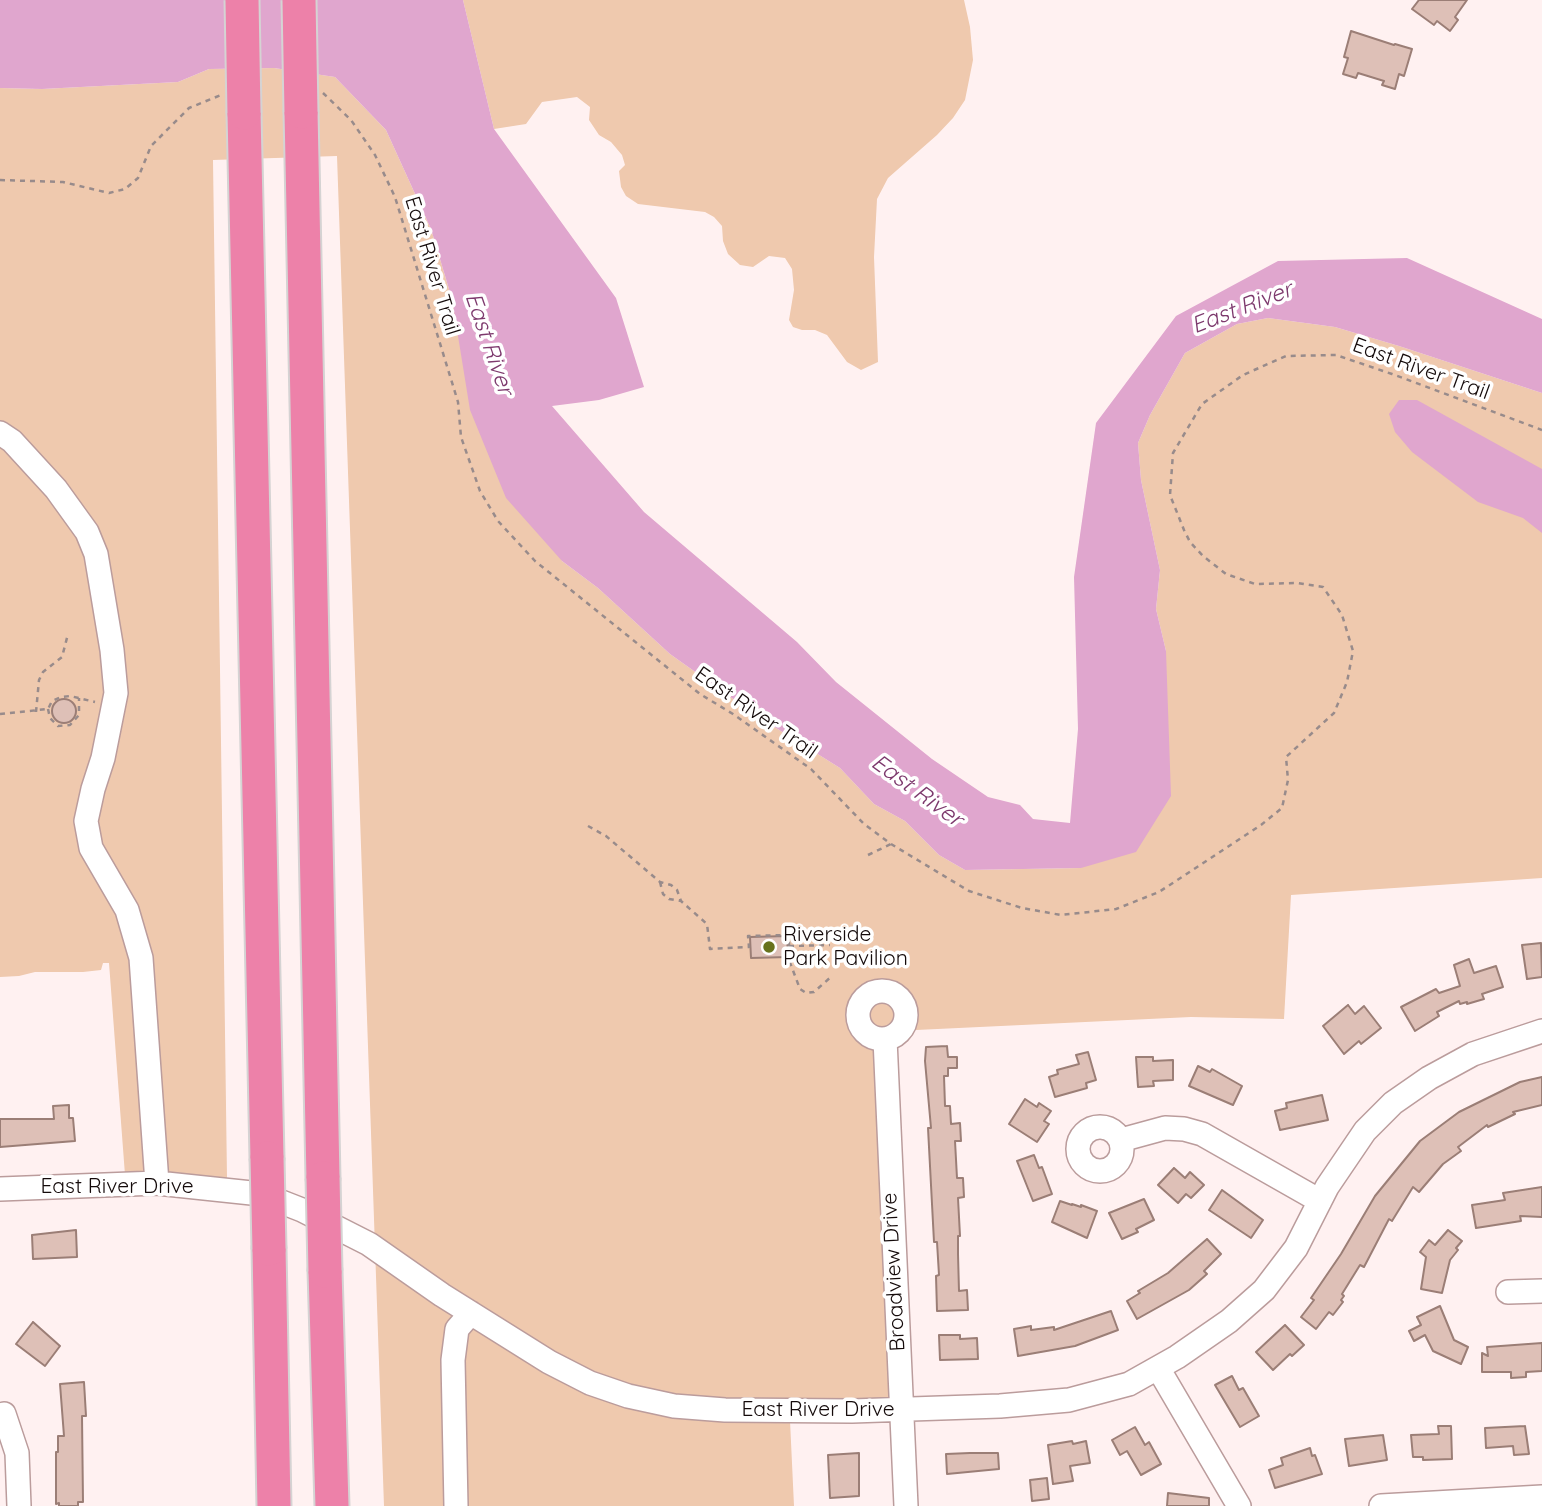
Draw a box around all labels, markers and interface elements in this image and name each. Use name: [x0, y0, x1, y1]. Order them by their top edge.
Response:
street label: East River Trail: [399, 194, 465, 338]
water label: East River: [1188, 276, 1296, 340]
water label: East River: [459, 289, 519, 399]
street label: East River Trail: [1349, 333, 1493, 405]
street label: East River Trail: [690, 661, 822, 765]
water label: East River: [866, 749, 968, 833]
place label: Riverside Park Pavilion: [783, 922, 908, 972]
marker: Riverside Park Pavilion: [761, 939, 777, 955]
street label: East River Drive: [40, 1174, 194, 1200]
street label: Broadview Drive: [877, 1192, 911, 1352]
street label: East River Drive: [741, 1397, 895, 1423]

